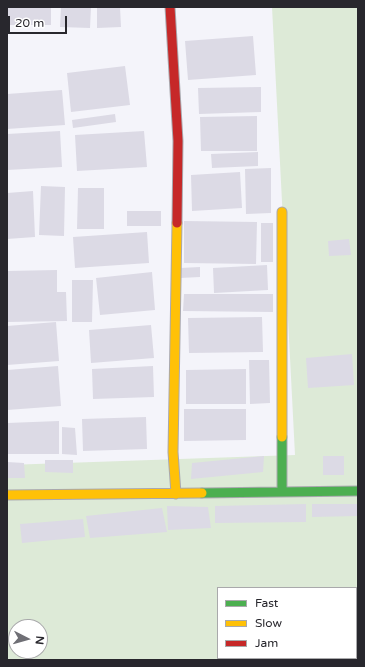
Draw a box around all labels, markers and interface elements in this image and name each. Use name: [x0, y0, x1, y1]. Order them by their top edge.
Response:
scale bar: [10, 8, 69, 34]
text: 20 m: [15, 16, 44, 30]
legend: [217, 587, 357, 659]
text: Fast: [255, 596, 278, 610]
text: Slow: [255, 616, 282, 630]
north arrow: [8, 619, 48, 659]
text: N: [33, 635, 46, 645]
text: Jam: [255, 636, 278, 650]

